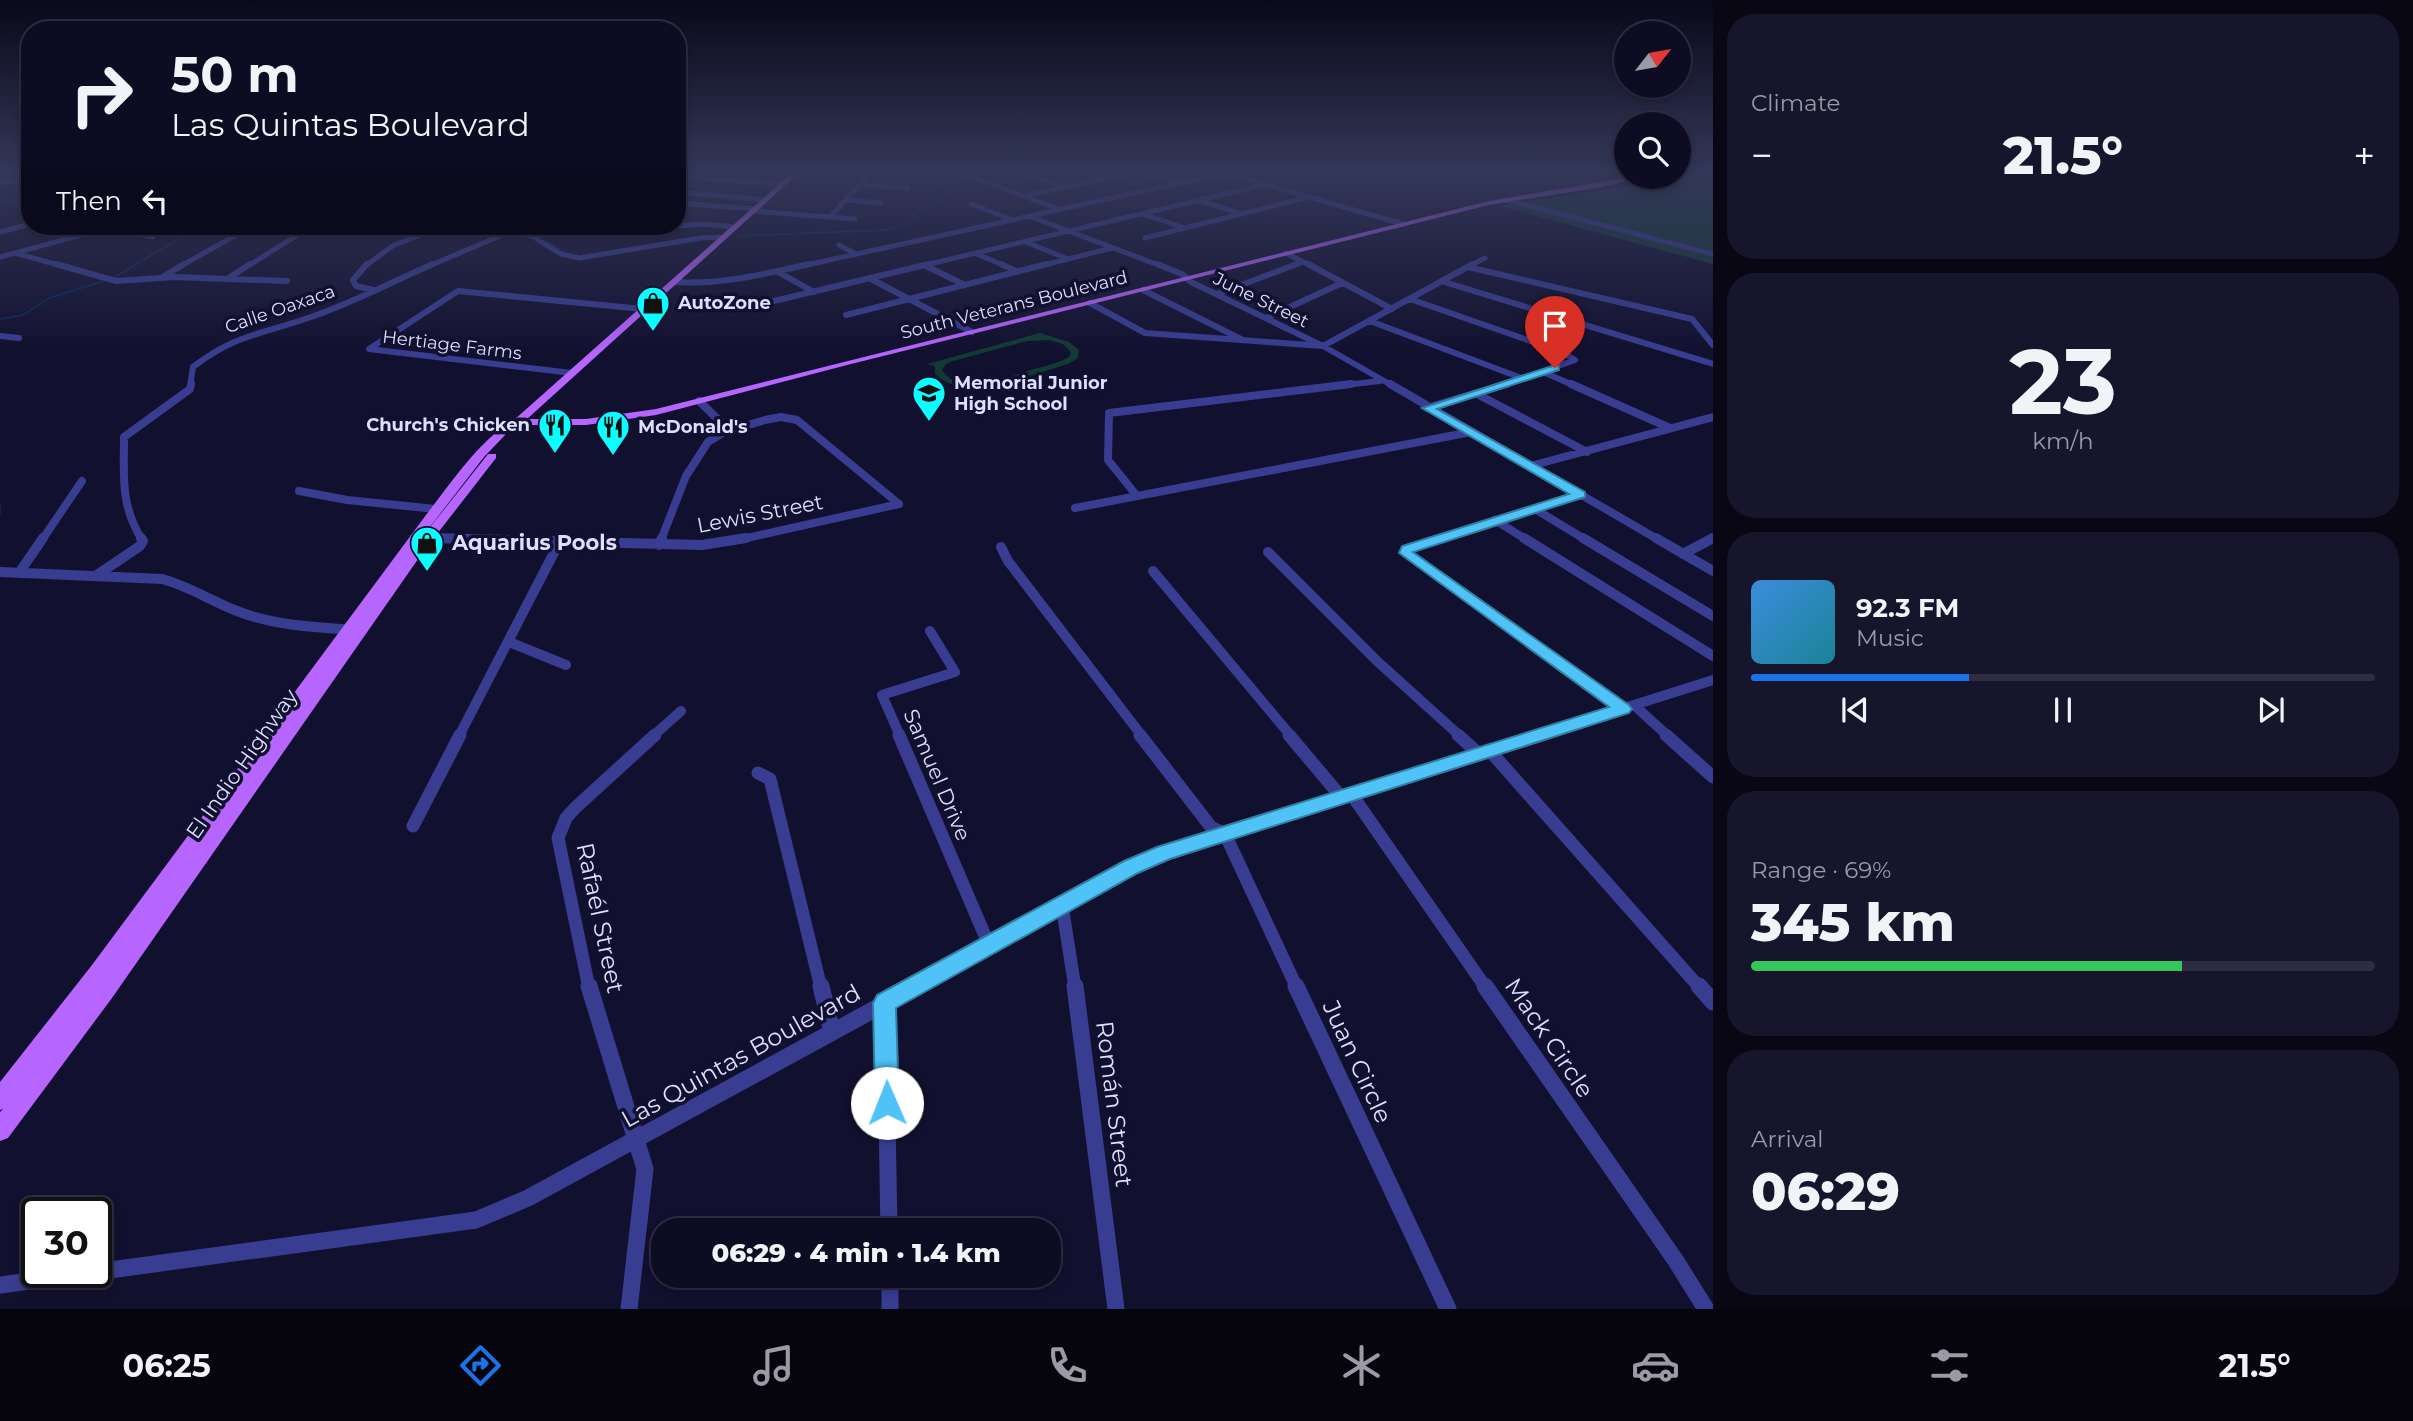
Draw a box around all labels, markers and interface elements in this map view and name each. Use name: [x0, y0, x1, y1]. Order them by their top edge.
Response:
north arrow: [1614, 21, 1690, 98]
map controls: [1614, 21, 1691, 189]
text: 50 m: [171, 45, 299, 104]
icon: right: [56, 49, 147, 140]
text: Climate: [1751, 89, 1840, 117]
text: Las Quintas Boulevard: [171, 105, 530, 144]
button: search: [1614, 112, 1691, 189]
text: 21.5°: [2003, 124, 2123, 187]
text: −: [1751, 132, 1773, 179]
text: +: [2353, 132, 2375, 179]
icon: left: [136, 182, 174, 220]
text: Then: [56, 185, 122, 217]
street label: South Veterans Boulevard: [898, 266, 1130, 344]
street label: June Street: [1209, 267, 1312, 333]
street label: Calle Oaxaca: [222, 280, 338, 338]
shop icon: AutoZone: [634, 284, 672, 333]
place label: AutoZone: [677, 292, 771, 314]
pin: [1525, 296, 1585, 368]
icon: arrive: [1536, 307, 1574, 345]
street label: Hertiage Farms: [381, 326, 523, 364]
text: 23: [2009, 326, 2117, 437]
place label: Memorial Junior High School: [954, 372, 1108, 415]
school or university icon: Memorial Junior High School: [910, 374, 948, 423]
restaurant icon: Church's Chicken: [536, 406, 574, 455]
restaurant icon: McDonald's: [594, 408, 632, 457]
place label: Church's Chicken: [366, 414, 530, 436]
place label: McDonald's: [638, 416, 748, 438]
text: km/h: [2032, 427, 2094, 455]
street label: Lewis Street: [695, 489, 825, 538]
shop icon: Aquarius Pools: [408, 524, 446, 573]
place label: Aquarius Pools: [451, 530, 617, 555]
text: 92.3 FM: [1856, 592, 1959, 624]
text: Music: [1856, 624, 1924, 652]
street label: El Indio Highway: [181, 684, 303, 843]
icon: previous: [1836, 691, 1874, 729]
icon: pause: [2044, 691, 2082, 729]
icon: next: [2252, 691, 2290, 729]
street label: Samuel Drive: [898, 705, 976, 844]
street label: Rafaél Street: [570, 840, 631, 996]
text: Range · 69%: [1751, 856, 1891, 884]
text: 345 km: [1751, 891, 1955, 954]
street label: Mack Circle: [1499, 972, 1600, 1103]
street label: Las Quintas Boulevard: [616, 978, 865, 1133]
street label: Juan Circle: [1316, 995, 1398, 1128]
street label: Román Street: [1090, 1019, 1139, 1189]
position arrow: [850, 1066, 924, 1140]
text: Arrival: [1751, 1125, 1824, 1153]
text: 06:29: [1751, 1160, 1900, 1223]
speed limit sign: 30: [21, 1197, 112, 1288]
text: 06:29 · 4 min · 1.4 km: [711, 1237, 1001, 1269]
icon: directions: [456, 1341, 505, 1390]
icon: music: [749, 1341, 798, 1390]
icon: phone: [1043, 1341, 1092, 1390]
icon: climate: [1337, 1341, 1386, 1390]
icon: car: [1631, 1341, 1680, 1390]
icon: filters: [1925, 1341, 1974, 1390]
text: 06:25: [122, 1346, 211, 1385]
text: 21.5°: [2219, 1346, 2291, 1385]

